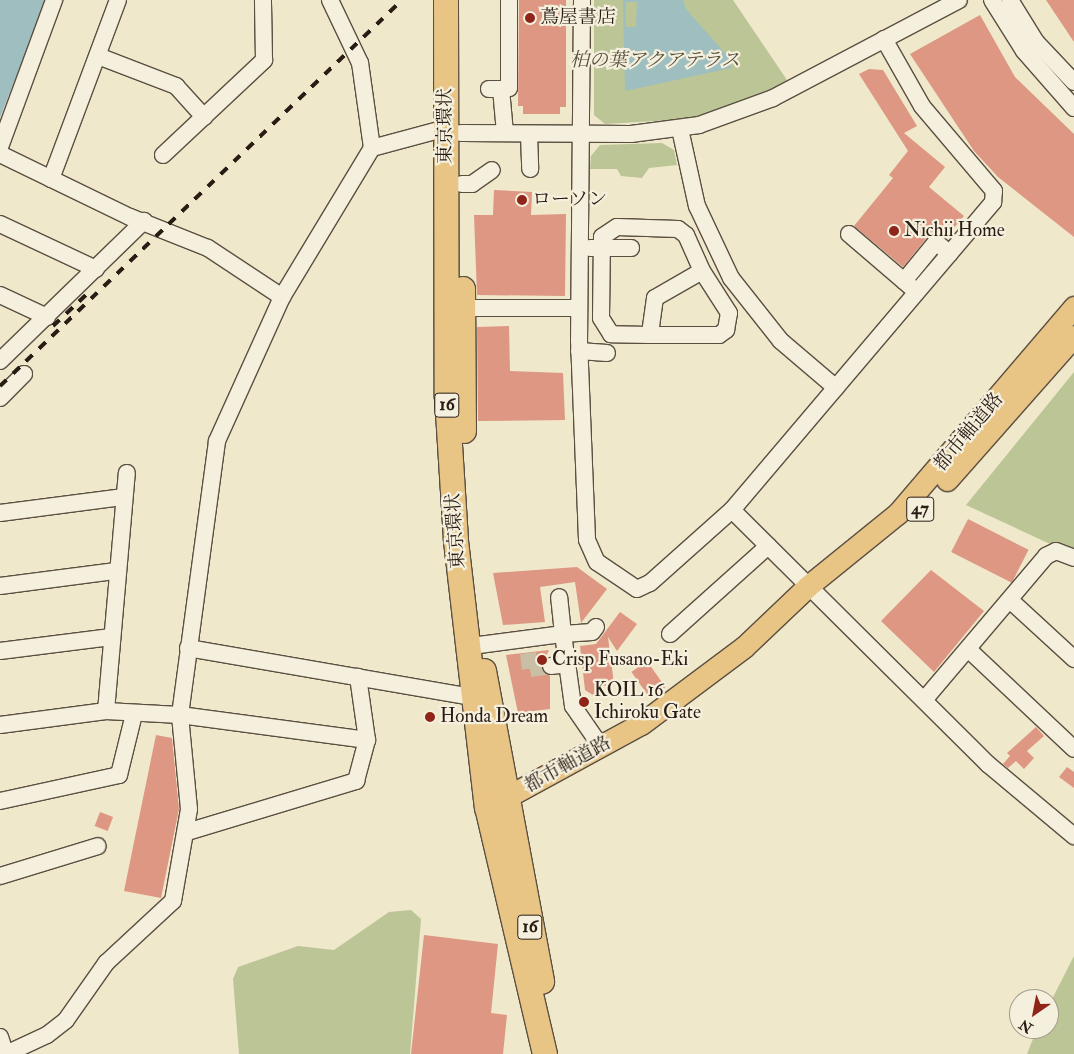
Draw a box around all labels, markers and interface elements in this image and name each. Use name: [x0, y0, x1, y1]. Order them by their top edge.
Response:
place label: 蔦屋書店: [540, 7, 616, 29]
marker: 蔦屋書店: [524, 12, 536, 24]
park label: 柏の葉アクアテラス: [570, 50, 740, 72]
street label: 東京環状: [435, 88, 457, 164]
place label: ローソン: [532, 189, 608, 211]
marker: ローソン: [516, 194, 528, 206]
place label: Nichii Home: [904, 220, 1005, 242]
marker: Nichii Home: [888, 225, 900, 237]
street label: 都市軸道路: [930, 388, 1008, 476]
road number: 16: [433, 390, 461, 420]
street label: 東京環状: [442, 492, 470, 570]
road number: 47: [905, 494, 935, 524]
place label: Crisp Fusano-Eki: [552, 649, 688, 671]
marker: Crisp Fusano-Eki: [536, 654, 548, 666]
place label: KOIL 16 Ichiroku Gate: [594, 680, 701, 724]
marker: KOIL 16 Ichiroku Gate: [578, 696, 590, 708]
place label: Honda Dream: [440, 706, 548, 728]
marker: Honda Dream: [424, 711, 436, 723]
street label: 都市軸道路: [521, 732, 615, 798]
road number: 16: [516, 912, 544, 942]
north arrow: [1009, 989, 1059, 1039]
text: N: [1016, 1016, 1036, 1037]

